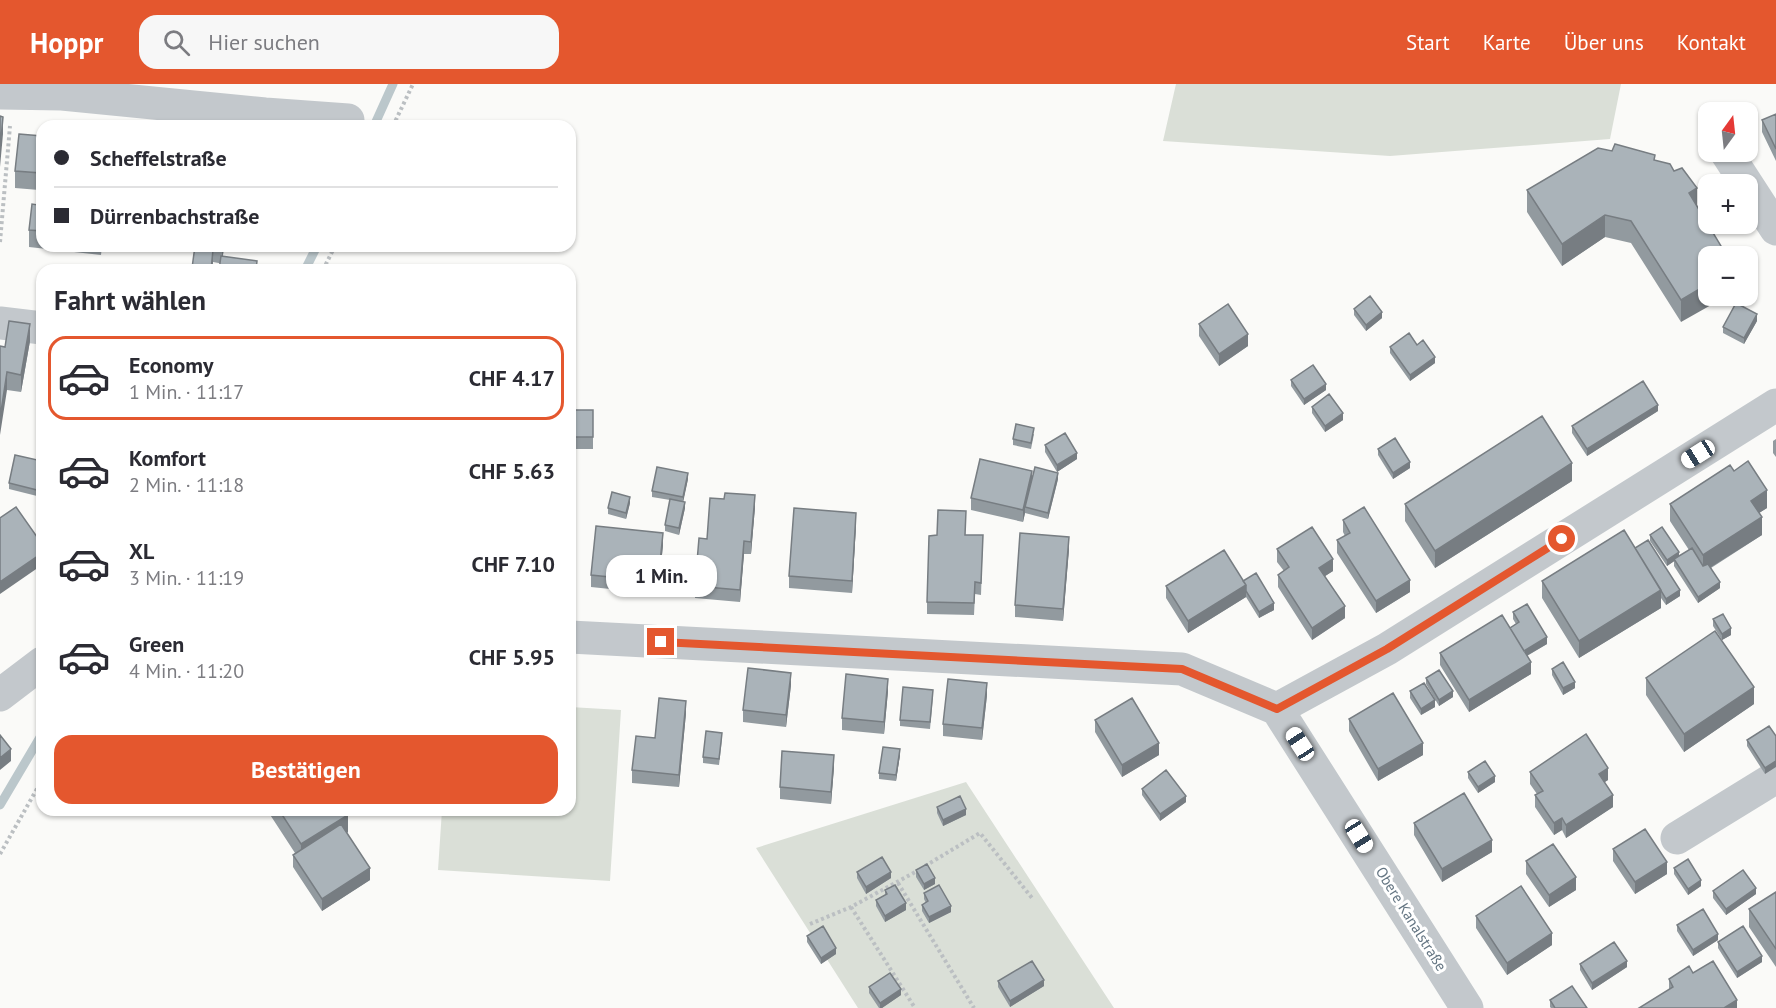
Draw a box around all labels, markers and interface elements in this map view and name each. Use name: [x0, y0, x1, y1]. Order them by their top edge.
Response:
search box: [139, 15, 559, 69]
text: Hoppr: [30, 24, 103, 61]
icon: search: [160, 26, 193, 59]
text: Hier suchen: [208, 28, 320, 56]
text: Start: [1406, 29, 1450, 56]
text: Karte: [1483, 29, 1531, 56]
text: Über uns: [1564, 29, 1644, 56]
text: Kontakt: [1677, 29, 1746, 56]
north arrow: [1698, 102, 1758, 162]
map controls: [1698, 102, 1758, 306]
text: Scheffelstraße: [90, 144, 227, 172]
button: +: [1698, 174, 1758, 234]
text: Dürrenbachstraße: [90, 202, 260, 230]
button: −: [1698, 246, 1758, 306]
text: Fahrt wählen: [54, 283, 206, 317]
icon: car: [57, 351, 111, 405]
text: Economy: [129, 351, 213, 379]
text: CHF 4.17: [469, 364, 555, 392]
text: 1 Min. · 11:17: [129, 379, 244, 405]
car: [1678, 437, 1718, 471]
icon: car: [57, 444, 111, 498]
text: Komfort: [129, 444, 206, 472]
text: CHF 5.63: [469, 457, 555, 485]
text: 2 Min. · 11:18: [129, 472, 244, 498]
route start: [1548, 525, 1575, 552]
icon: car: [57, 537, 111, 591]
text: XL: [129, 537, 154, 565]
text: CHF 7.10: [471, 550, 555, 578]
callout: 1 Min.: [606, 555, 716, 597]
text: 1 Min.: [635, 563, 688, 589]
text: 3 Min. · 11:19: [129, 565, 244, 591]
route end: [647, 628, 674, 655]
icon: car: [57, 630, 111, 684]
text: Green: [129, 630, 184, 658]
text: CHF 5.95: [469, 643, 555, 671]
text: 4 Min. · 11:20: [129, 658, 244, 684]
car: [1283, 724, 1317, 764]
button: Bestätigen: [54, 735, 558, 804]
car: [1342, 816, 1376, 856]
street label: Obere Kanalstraße: [1372, 863, 1451, 974]

